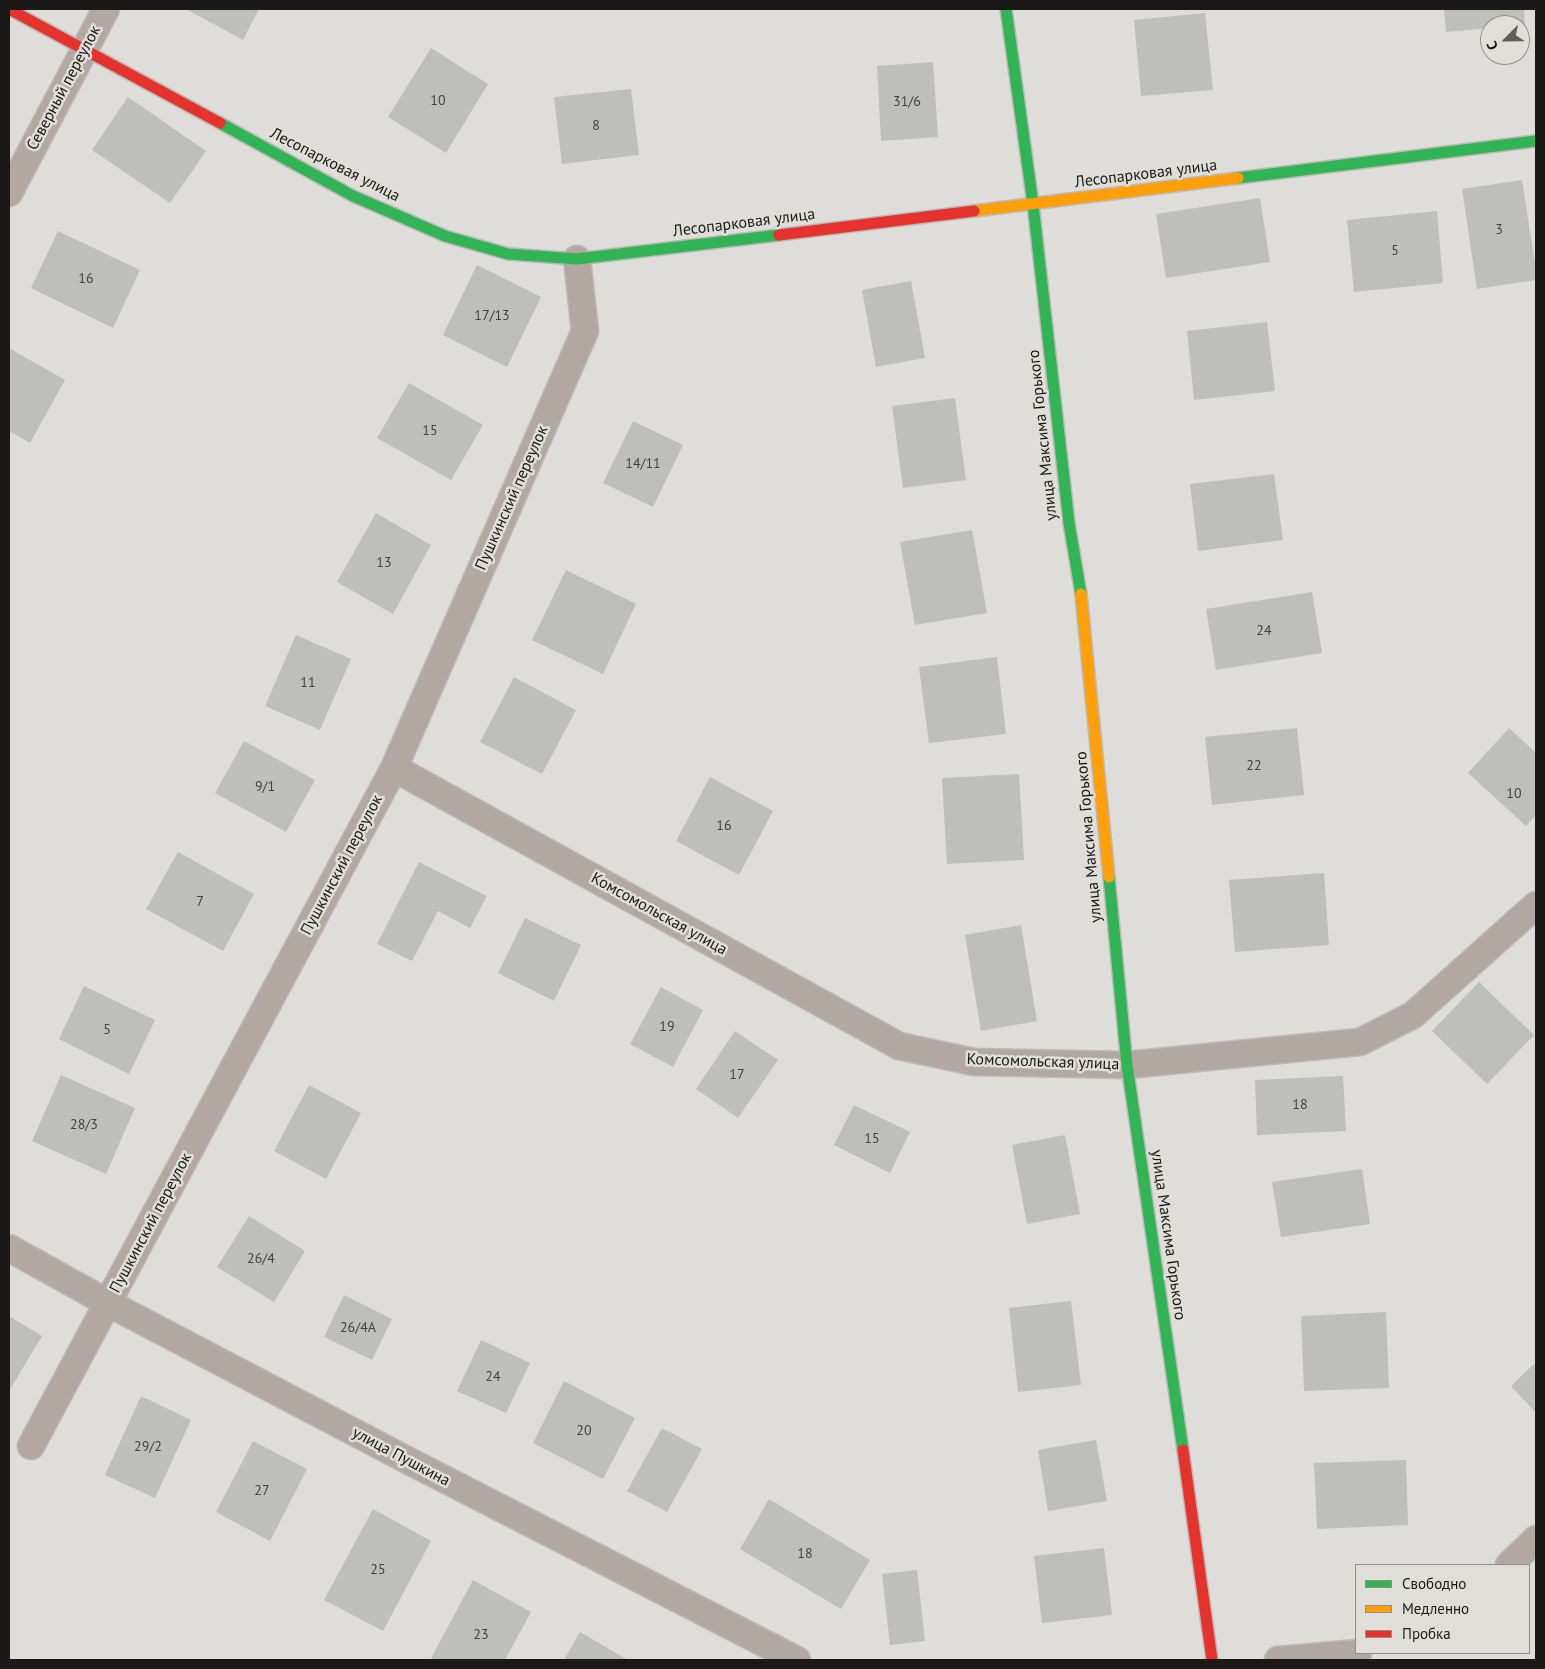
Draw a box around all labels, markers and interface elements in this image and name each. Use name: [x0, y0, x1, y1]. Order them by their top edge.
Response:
north arrow: [1480, 15, 1530, 65]
street label: Северный переулок: [23, 22, 105, 154]
text: С: [1482, 38, 1502, 53]
house number: 10: [430, 93, 446, 109]
house number: 31/6: [893, 94, 921, 110]
house number: 8: [592, 118, 600, 134]
street label: Лесопарковая улица: [267, 124, 403, 206]
street label: Лесопарковая улица: [1074, 156, 1218, 192]
street label: Лесопарковая улица: [672, 205, 816, 241]
house number: 3: [1495, 222, 1503, 238]
house number: 5: [1391, 243, 1399, 259]
house number: 16: [78, 271, 94, 287]
house number: 17/13: [474, 308, 510, 324]
street label: улица Максима Горького: [1024, 349, 1062, 521]
house number: 15: [422, 423, 438, 439]
street label: Пушкинский переулок: [471, 423, 553, 573]
house number: 14/11: [625, 456, 661, 472]
house number: 13: [376, 555, 392, 571]
house number: 24: [1256, 623, 1272, 639]
house number: 11: [300, 675, 316, 691]
street label: улица Максима Горького: [1072, 751, 1106, 923]
house number: 22: [1246, 758, 1262, 774]
house number: 9/1: [255, 779, 275, 795]
house number: 10: [1506, 786, 1522, 802]
street label: Пушкинский переулок: [297, 792, 387, 938]
house number: 16: [716, 818, 732, 834]
street label: Комсомольская улица: [588, 869, 730, 959]
house number: 7: [196, 894, 204, 910]
house number: 19: [659, 1019, 675, 1035]
house number: 5: [103, 1022, 111, 1038]
street label: Комсомольская улица: [966, 1050, 1120, 1074]
house number: 17: [729, 1067, 745, 1083]
house number: 18: [1292, 1097, 1308, 1113]
house number: 28/3: [70, 1117, 98, 1133]
house number: 15: [864, 1131, 880, 1147]
street label: улица Максима Горького: [1147, 1149, 1189, 1321]
street label: Пушкинский переулок: [106, 1150, 196, 1296]
house number: 26/4: [247, 1251, 275, 1267]
house number: 26/4А: [340, 1320, 376, 1336]
house number: 24: [485, 1369, 501, 1385]
street label: улица Пушкина: [349, 1423, 453, 1491]
house number: 20: [576, 1423, 592, 1439]
house number: 29/2: [134, 1439, 162, 1455]
house number: 27: [254, 1483, 270, 1499]
house number: 18: [797, 1546, 813, 1562]
house number: 25: [370, 1562, 386, 1578]
legend: [1355, 1564, 1530, 1654]
text: Свободно: [1402, 1574, 1466, 1593]
text: Медленно: [1402, 1599, 1469, 1618]
text: Пробка: [1402, 1624, 1451, 1643]
house number: 23: [473, 1627, 489, 1643]

